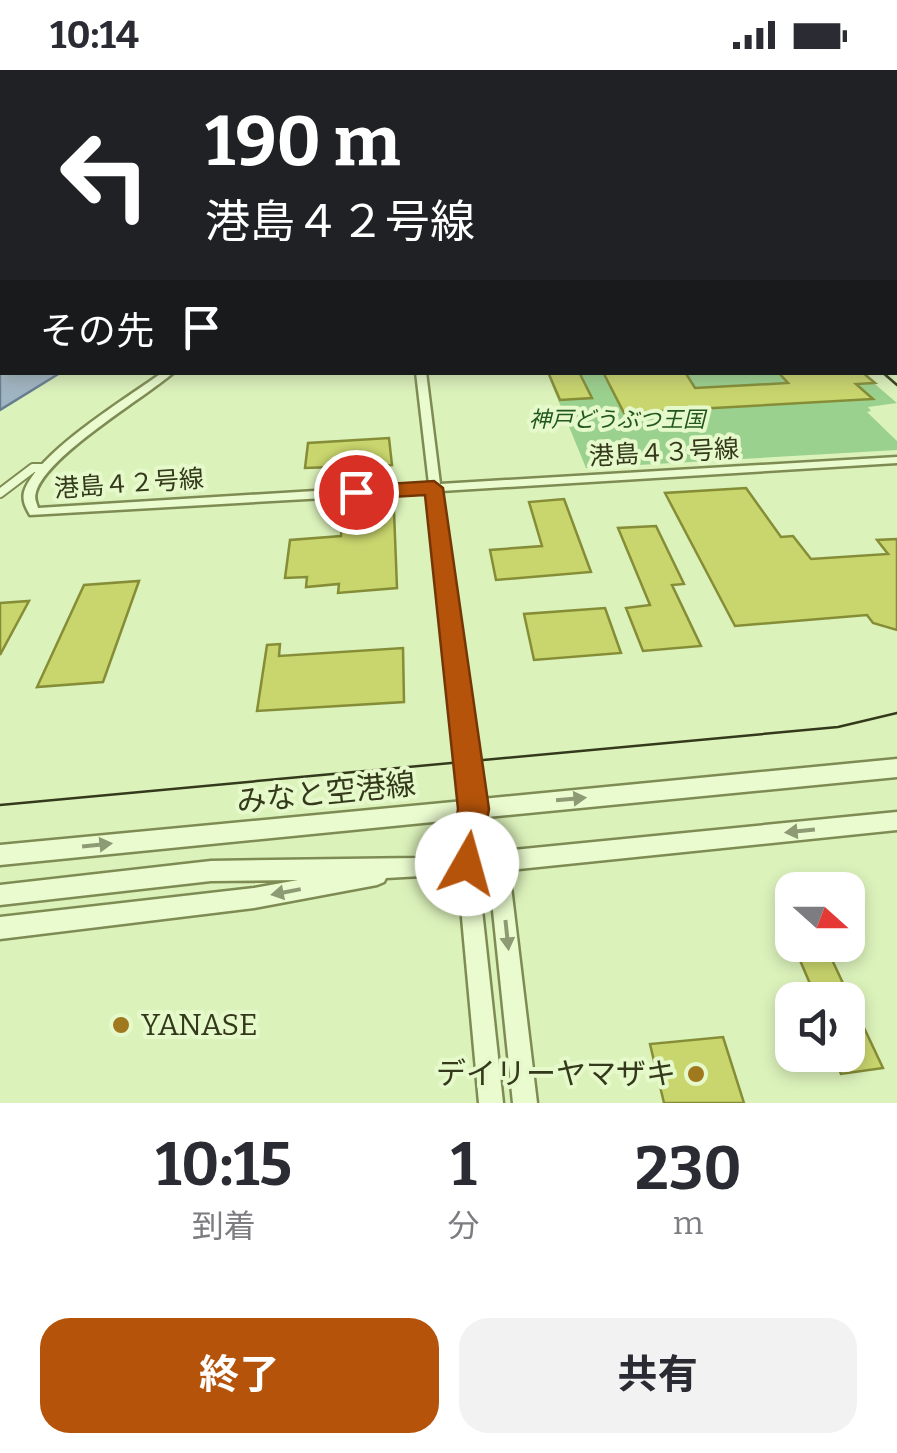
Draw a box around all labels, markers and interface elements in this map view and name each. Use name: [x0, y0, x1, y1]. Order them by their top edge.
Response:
text: 10:14: [50, 12, 139, 58]
text: 190 m: [205, 100, 400, 184]
icon: left: [40, 110, 170, 240]
text: 港島４２号線: [205, 195, 475, 249]
icon: arrive: [174, 300, 229, 355]
text: その先: [40, 308, 154, 354]
park label: 神戸どうぶつ王国: [529, 406, 708, 433]
street label: 港島４３号線: [588, 434, 740, 472]
pin: [314, 450, 399, 535]
street label: 港島４２号線: [53, 464, 205, 504]
icon: arrive: [329, 465, 384, 520]
street label: みなと空港線: [235, 766, 417, 820]
one-way arrow: [555, 791, 587, 807]
position arrow: [415, 812, 519, 916]
one-way arrow: [784, 823, 815, 839]
one-way arrow: [82, 837, 113, 853]
north arrow: [775, 872, 865, 962]
map controls: [775, 872, 865, 1072]
one-way arrow: [270, 885, 302, 900]
one-way arrow: [499, 920, 515, 952]
button: sound: [775, 982, 865, 1072]
place label: YANASE: [141, 1007, 258, 1043]
marker: YANASE: [110, 1014, 132, 1036]
place label: デイリーヤマザキ: [436, 1056, 676, 1092]
marker: デイリーヤマザキ: [685, 1063, 707, 1085]
text: 10:15: [155, 1129, 292, 1201]
text: 1: [451, 1129, 477, 1201]
text: 230: [635, 1133, 742, 1205]
text: m: [673, 1204, 704, 1242]
text: 到着: [192, 1207, 256, 1245]
text: 分: [448, 1207, 480, 1245]
button: 終了: [40, 1318, 439, 1433]
button: 共有: [459, 1318, 857, 1433]

